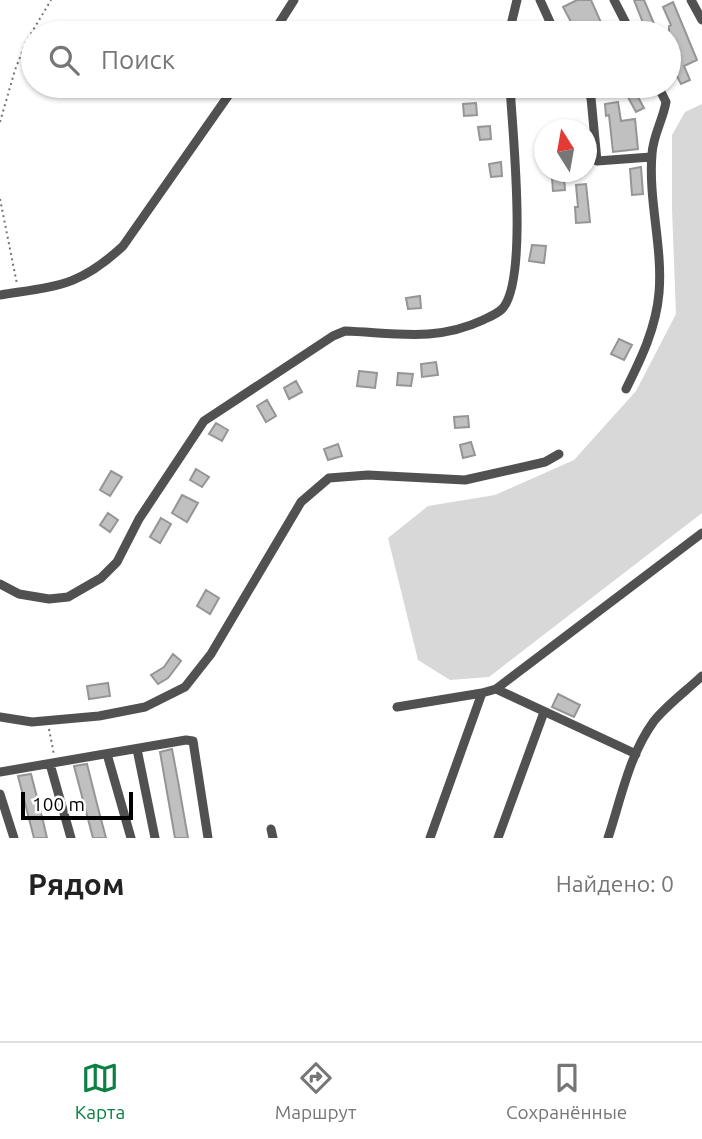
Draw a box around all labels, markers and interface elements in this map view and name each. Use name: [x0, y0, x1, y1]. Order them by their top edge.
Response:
search box: [21, 21, 681, 98]
icon: search: [45, 41, 83, 79]
text: Поиск: [101, 45, 175, 74]
north arrow: [534, 119, 597, 182]
scale bar: [21, 789, 133, 821]
text: 100 m: [32, 793, 85, 815]
text: Рядом: [28, 867, 124, 901]
text: Найдено: 0: [556, 871, 674, 896]
tab: Карта: [75, 1059, 125, 1123]
tab: Маршрут: [275, 1059, 357, 1123]
tab: Сохранённые: [506, 1059, 627, 1123]

